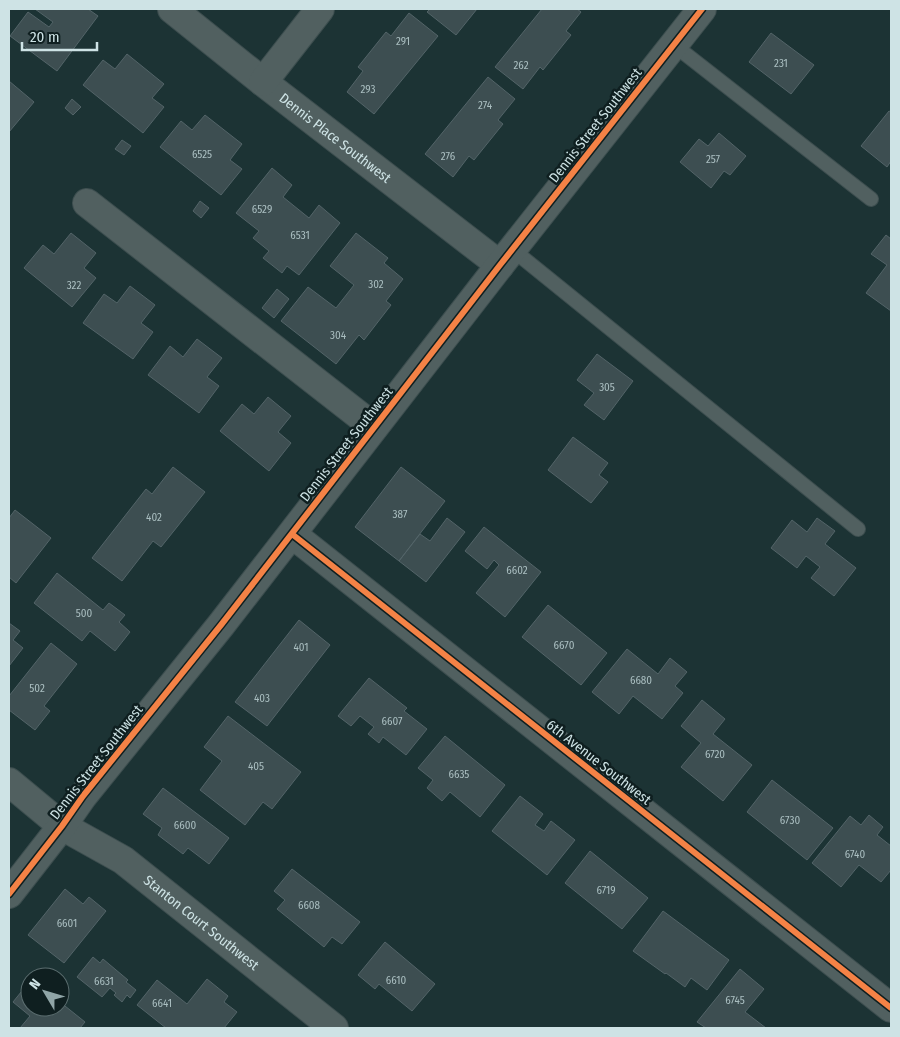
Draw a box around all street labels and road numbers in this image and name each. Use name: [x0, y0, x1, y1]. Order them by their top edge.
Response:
street label: Dennis Street Southwest: [545, 64, 646, 186]
street label: Dennis Place Southwest: [276, 90, 395, 187]
street label: Dennis Street Southwest: [296, 383, 397, 505]
street label: Dennis Street Southwest: [46, 701, 147, 823]
street label: 6th Avenue Southwest: [543, 716, 655, 809]
street label: Stanton Court Southwest: [140, 872, 263, 974]

